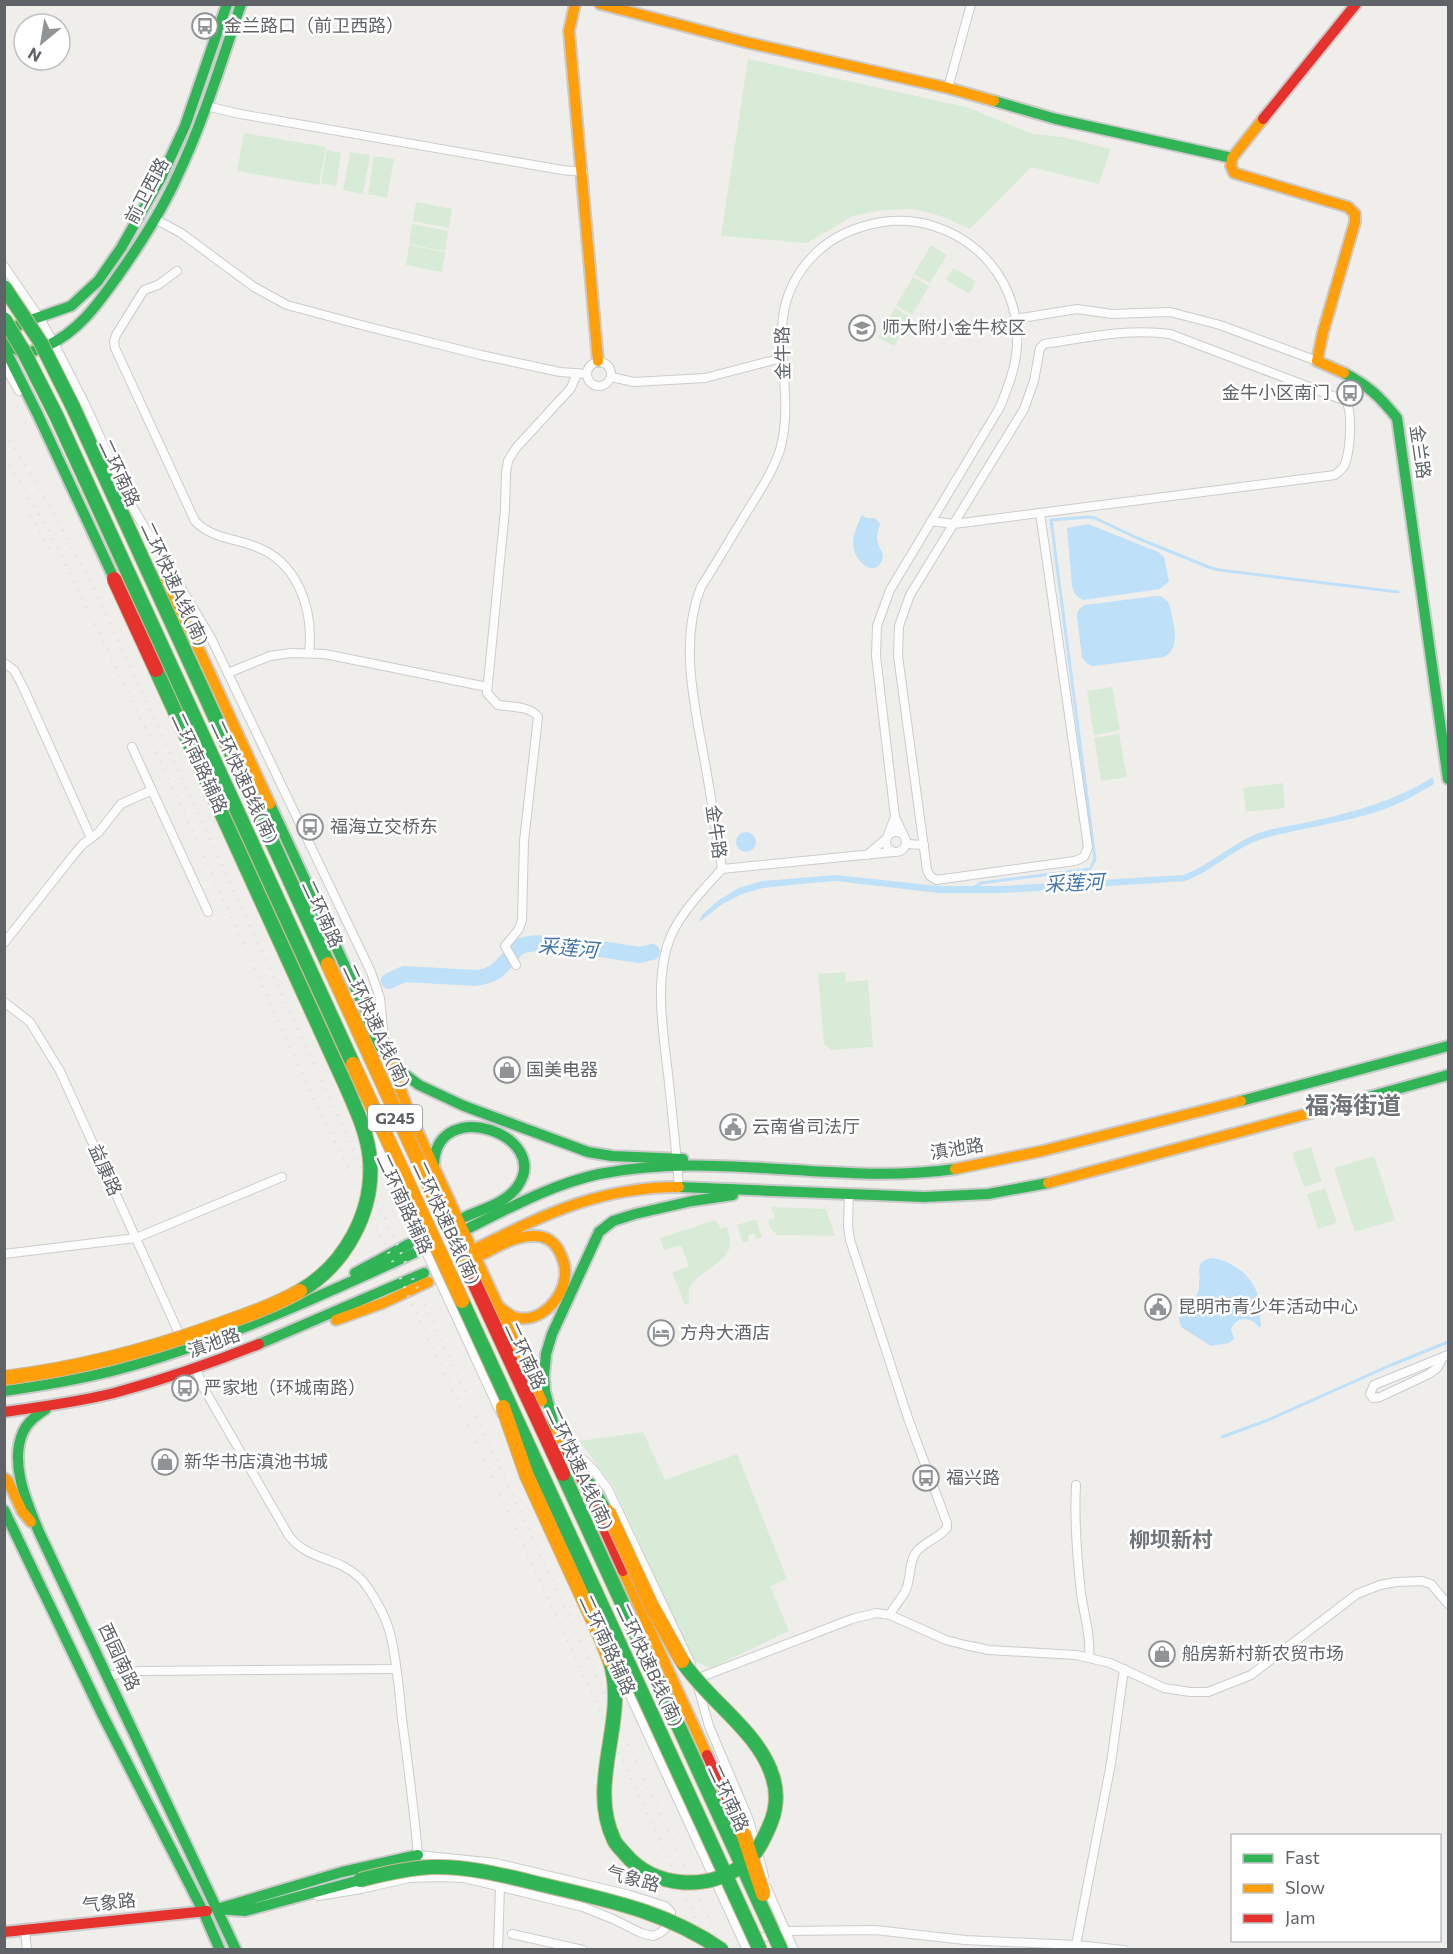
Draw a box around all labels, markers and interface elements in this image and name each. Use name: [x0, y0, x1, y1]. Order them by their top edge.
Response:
bus stop icon: 金兰路口（前卫西路）: [190, 11, 220, 41]
north arrow: [12, 12, 72, 72]
place label: 金兰路口（前卫西路）: [224, 14, 404, 36]
text: N: [24, 44, 44, 67]
street label: 前卫西路: [120, 154, 173, 227]
school or university icon: 师大附小金牛校区: [847, 313, 877, 343]
place label: 师大附小金牛校区: [882, 316, 1026, 338]
street label: 金牛路: [771, 326, 793, 380]
bus stop icon: 金牛小区南门: [1335, 378, 1365, 408]
place label: 金牛小区南门: [1222, 381, 1330, 403]
street label: 金兰路: [1406, 424, 1436, 480]
street label: 二环南路: [95, 435, 145, 510]
street label: 二环快速A线(南): [137, 518, 213, 649]
street label: 二环南路辅路: [167, 709, 233, 816]
street label: 二环快速B线(南): [207, 716, 283, 847]
street label: 金牛路: [702, 804, 732, 860]
bus stop icon: 福海立交桥东: [295, 812, 325, 842]
place label: 福海立交桥东: [330, 815, 438, 837]
water label: 采莲河: [1043, 868, 1109, 896]
street label: 二环南路: [298, 876, 348, 951]
water label: 采莲河: [537, 932, 603, 962]
street label: 二环快速A线(南): [339, 960, 415, 1091]
shop icon: 国美电器: [492, 1055, 522, 1085]
place label: 国美电器: [526, 1058, 598, 1080]
district label: 福海街道: [1305, 1090, 1401, 1119]
road number: G245: [368, 1105, 422, 1131]
public building icon: 云南省司法厅: [718, 1112, 748, 1142]
place label: 云南省司法厅: [752, 1115, 860, 1137]
street label: 滇池路: [928, 1133, 985, 1163]
street label: 益康路: [85, 1140, 127, 1199]
street label: 二环南路辅路: [372, 1150, 438, 1257]
street label: 二环快速B线(南): [409, 1157, 485, 1288]
public building icon: 昆明市青少年活动中心: [1143, 1292, 1173, 1322]
place label: 昆明市青少年活动中心: [1178, 1295, 1358, 1317]
street label: 二环南路: [501, 1318, 551, 1393]
hotel icon: 方舟大酒店: [646, 1318, 676, 1348]
place label: 方舟大酒店: [680, 1321, 770, 1343]
street label: 滇池路: [185, 1322, 243, 1362]
bus stop icon: 严家地（环城南路）: [170, 1373, 200, 1403]
place label: 严家地（环城南路）: [204, 1376, 366, 1398]
street label: 二环快速A线(南): [542, 1402, 618, 1533]
shop icon: 新华书店滇池书城: [150, 1447, 180, 1477]
place label: 新华书店滇池书城: [184, 1450, 328, 1472]
bus stop icon: 福兴路: [911, 1463, 941, 1493]
place label: 福兴路: [946, 1466, 1000, 1488]
district label: 柳坝新村: [1129, 1526, 1213, 1551]
street label: 二环南路辅路: [575, 1591, 641, 1698]
street label: 二环快速B线(南): [612, 1599, 688, 1730]
street label: 西园南路: [95, 1619, 145, 1694]
shop icon: 船房新村新农贸市场: [1147, 1639, 1177, 1669]
place label: 船房新村新农贸市场: [1182, 1642, 1344, 1664]
street label: 二环南路: [704, 1760, 754, 1835]
legend: [1231, 1834, 1441, 1942]
text: Fast: [1285, 1846, 1320, 1868]
street label: 气象路: [604, 1860, 662, 1896]
text: Slow: [1285, 1876, 1325, 1898]
street label: 气象路: [81, 1888, 137, 1916]
text: Jam: [1285, 1906, 1315, 1928]

